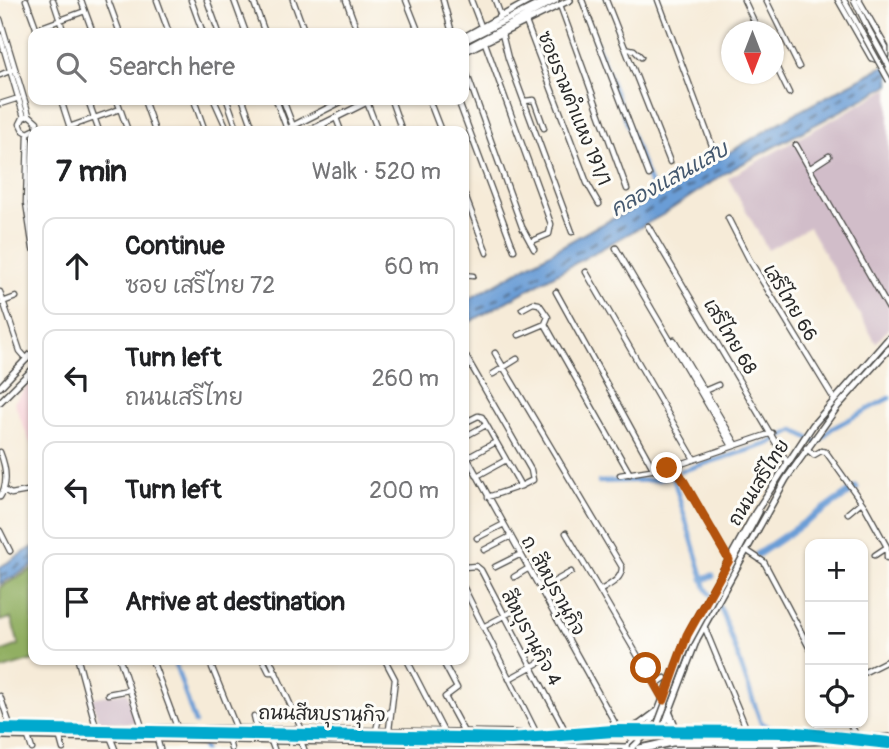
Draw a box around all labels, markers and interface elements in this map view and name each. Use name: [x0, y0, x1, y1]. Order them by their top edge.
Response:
north arrow: [721, 21, 784, 84]
search box: [28, 28, 469, 105]
street label: ซอยรามคำแหง 191/1: [532, 28, 616, 189]
icon: search: [52, 48, 90, 86]
text: Search here: [108, 51, 235, 83]
water label: คลองแสนแสบ: [606, 135, 734, 223]
text: 7 min: [56, 153, 127, 190]
text: Walk · 520 m: [312, 157, 441, 186]
text: Continue: [125, 230, 225, 262]
icon: ahead: [58, 247, 96, 285]
text: 60 m: [384, 252, 439, 281]
street label: เสรีไทย 66: [758, 259, 823, 346]
text: ซอย เสรีไทย 72: [125, 271, 275, 300]
street label: เสรีไทย 68: [698, 294, 763, 379]
text: Turn left: [125, 342, 221, 374]
icon: left: [58, 359, 96, 397]
text: 260 m: [372, 364, 439, 393]
text: ถนนเสรีไทย: [125, 383, 244, 412]
street label: ถนนเสรีไทย: [722, 434, 795, 530]
route end: [651, 452, 682, 483]
icon: left: [58, 471, 96, 509]
text: Turn left: [125, 474, 221, 506]
text: 200 m: [369, 476, 439, 505]
street label: ถ. สีหบุรานุกิจ: [514, 531, 590, 641]
map controls: [805, 539, 868, 728]
button: +: [805, 539, 868, 602]
icon: arrive: [58, 583, 96, 621]
street label: สีหบุรานุกิจ 4: [494, 585, 567, 691]
text: Arrive at destination: [125, 586, 345, 618]
button: −: [805, 602, 868, 665]
route start: [630, 652, 661, 683]
button: locate: [805, 665, 868, 728]
street label: ถนนสีหบุรานุกิจ: [258, 701, 386, 729]

